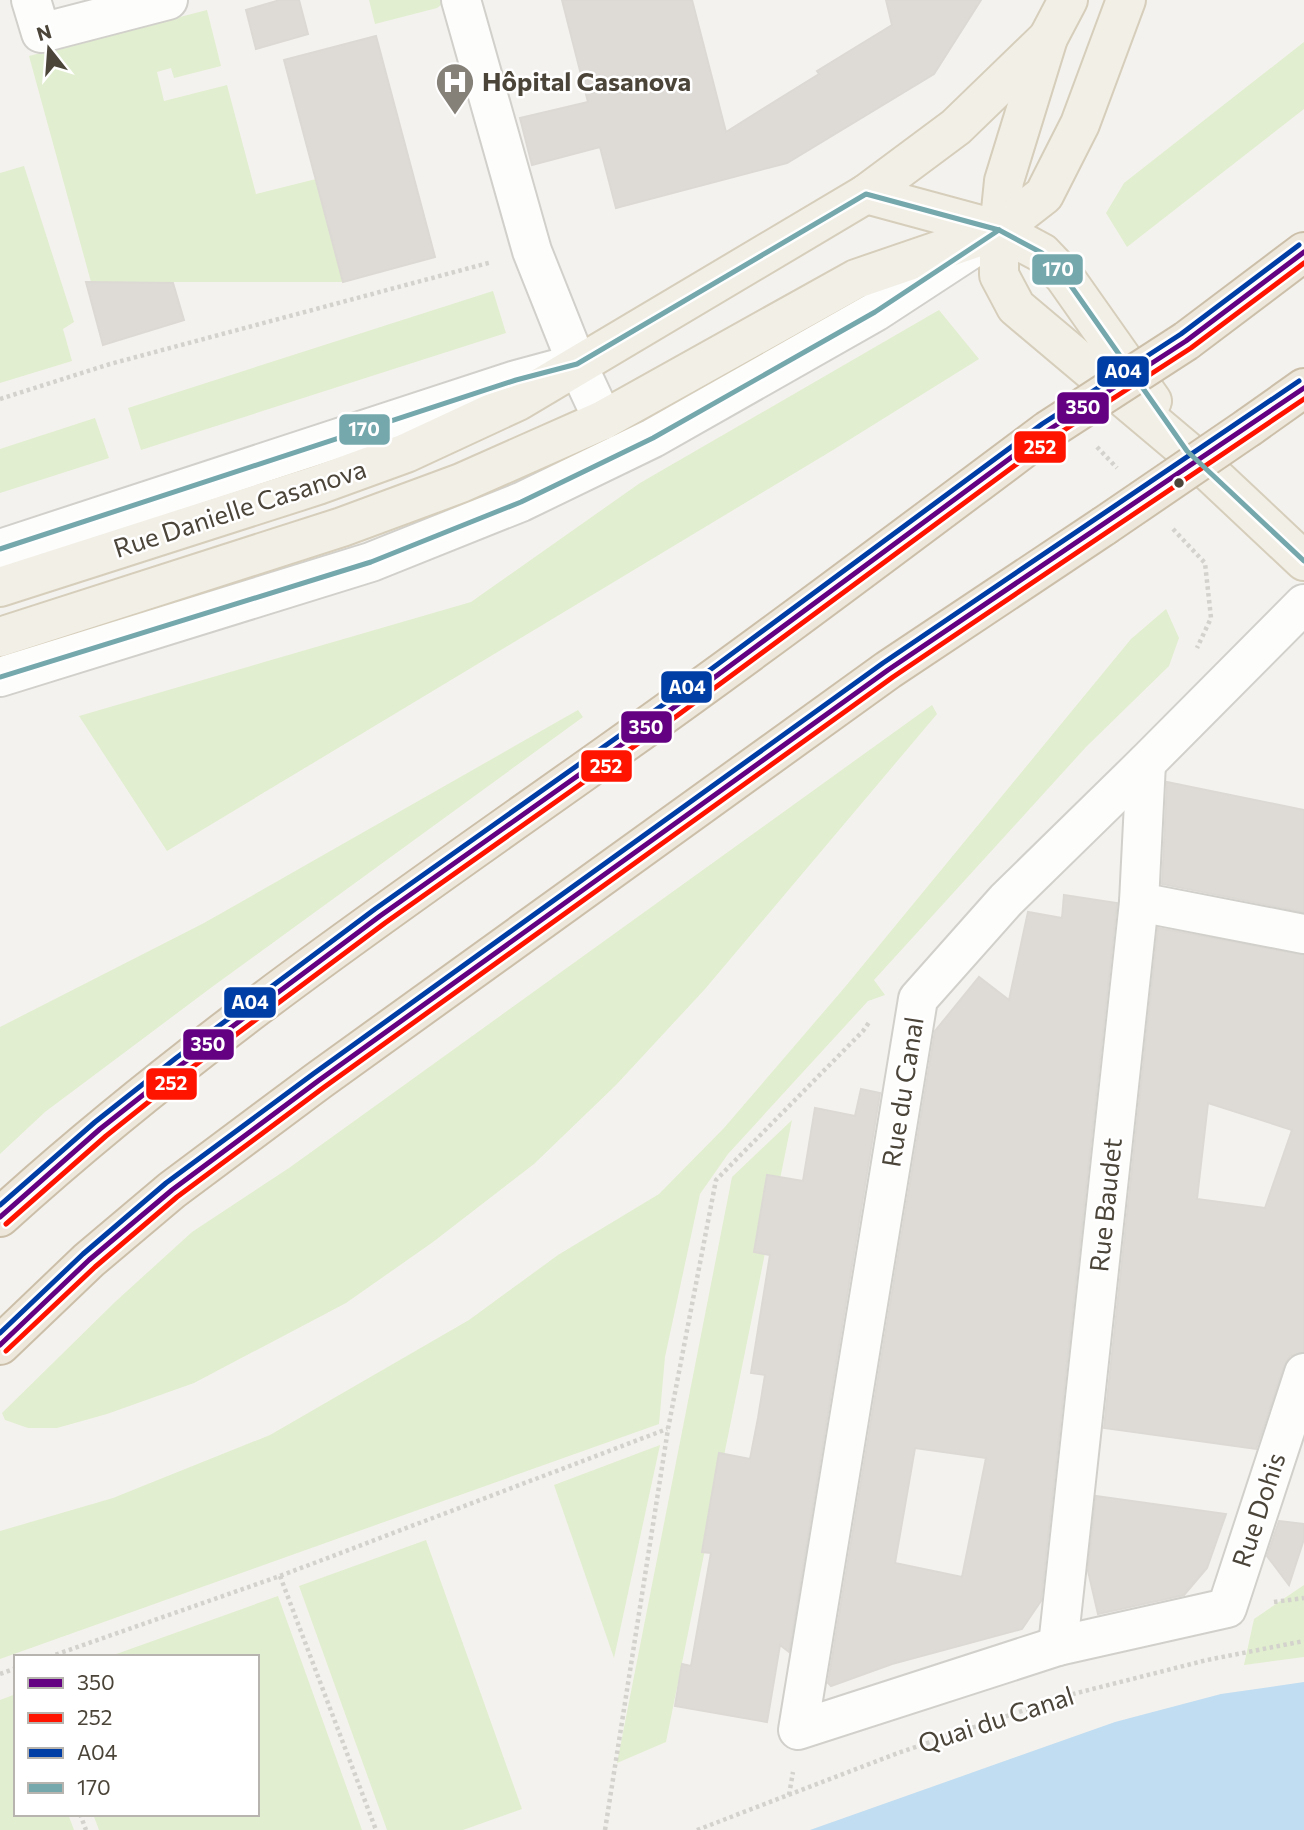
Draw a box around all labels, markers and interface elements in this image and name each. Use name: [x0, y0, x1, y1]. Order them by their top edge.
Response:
north arrow: [14, 14, 84, 84]
text: N: [34, 19, 54, 45]
hospital icon: Hôpital Casanova: [434, 61, 476, 116]
place label: Hôpital Casanova: [482, 65, 691, 96]
line badge: 170: [1031, 253, 1084, 286]
text: 170: [1042, 257, 1074, 280]
line badge: A04: [1096, 355, 1150, 388]
text: A04: [1104, 359, 1142, 382]
line badge: 350: [1056, 391, 1110, 425]
text: 350: [1066, 395, 1100, 418]
line badge: 170: [338, 413, 391, 446]
text: 170: [348, 417, 380, 440]
line badge: 252: [1013, 430, 1067, 464]
text: 252: [1024, 435, 1056, 458]
street label: Rue Danielle Casanova: [109, 452, 370, 563]
unlabelled marker: [1172, 476, 1186, 490]
line badge: A04: [660, 670, 713, 704]
text: A04: [668, 675, 706, 698]
line badge: 350: [620, 710, 673, 744]
text: 350: [629, 715, 663, 738]
line badge: 252: [580, 749, 633, 783]
text: 252: [590, 754, 622, 777]
line badge: A04: [223, 986, 277, 1019]
text: A04: [231, 990, 269, 1013]
street label: Rue du Canal: [874, 1015, 929, 1169]
line badge: 350: [182, 1028, 235, 1061]
text: 350: [191, 1032, 225, 1055]
line badge: 252: [145, 1067, 198, 1101]
text: 252: [155, 1071, 187, 1094]
street label: Rue Baudet: [1082, 1136, 1127, 1273]
street label: Rue Dohis: [1225, 1448, 1291, 1571]
legend: [14, 1655, 259, 1816]
text: 350: [77, 1669, 115, 1694]
street label: Quai du Canal: [914, 1679, 1077, 1758]
text: 252: [77, 1704, 112, 1729]
text: A04: [77, 1739, 118, 1764]
text: 170: [77, 1774, 111, 1799]

